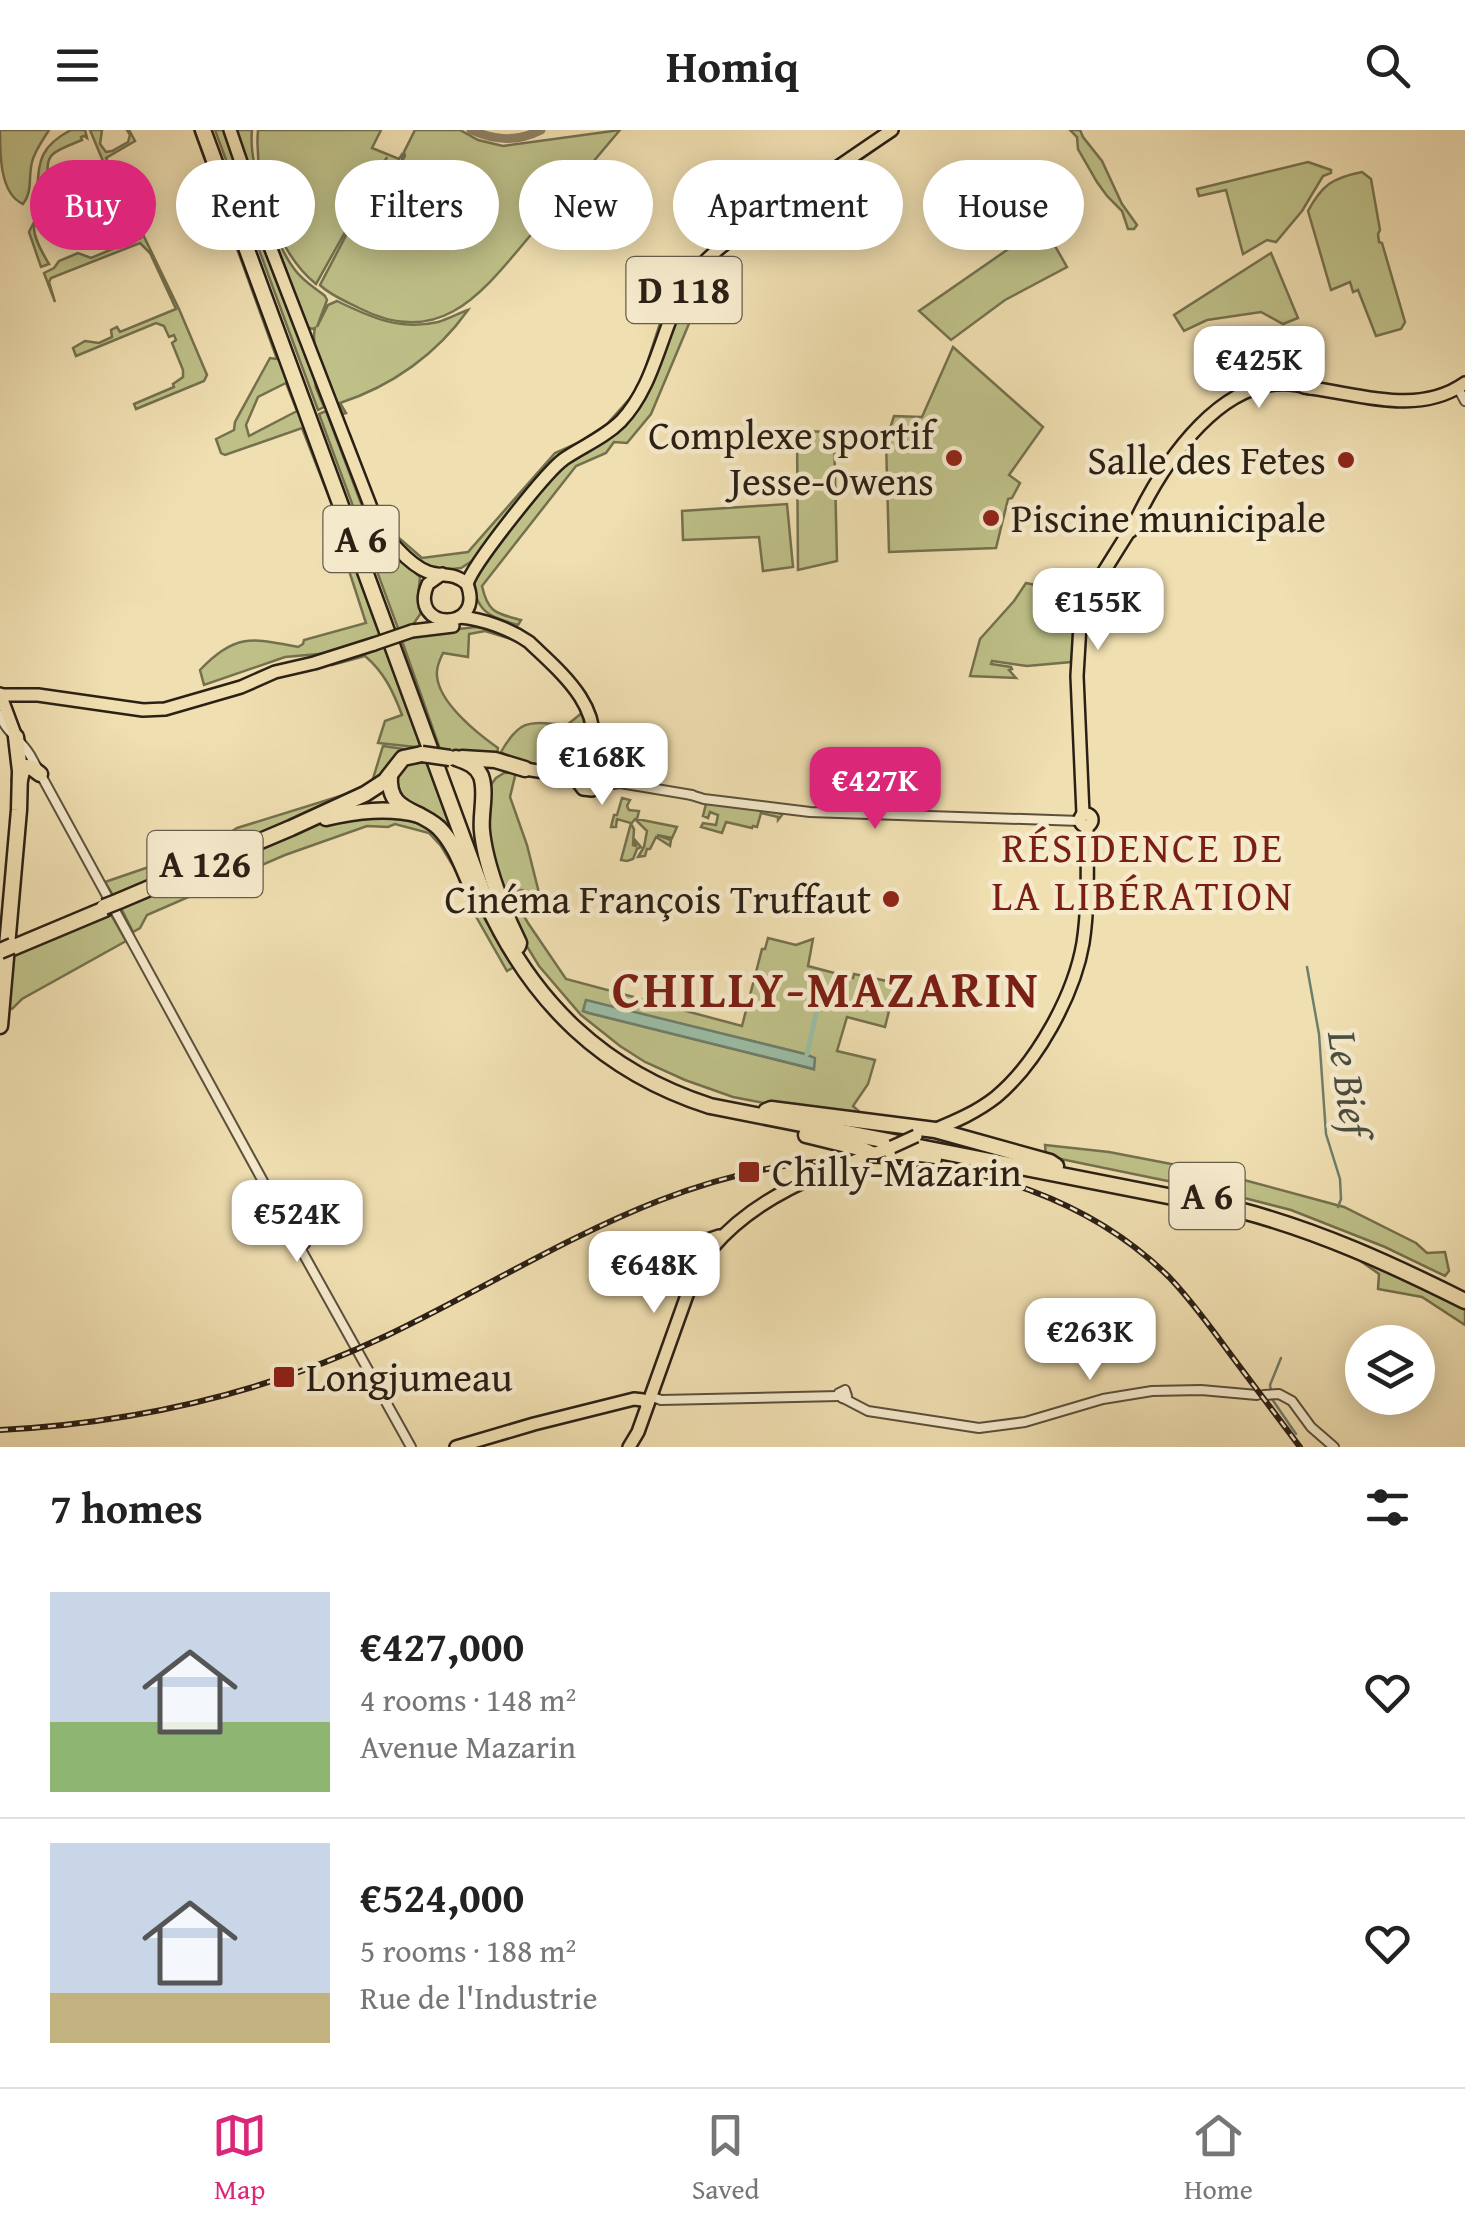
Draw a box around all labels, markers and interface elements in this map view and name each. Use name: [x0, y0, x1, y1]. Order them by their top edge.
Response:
text: Homiq: [666, 33, 799, 98]
icon: menu: [50, 38, 105, 93]
icon: search: [1360, 38, 1415, 93]
chip: Buy: [30, 160, 156, 250]
chip: Rent: [176, 160, 315, 250]
chip: Filters: [335, 160, 499, 250]
chip: New: [519, 160, 653, 250]
chip: Apartment: [673, 160, 903, 250]
chip: House: [923, 160, 1084, 250]
road number: D 118: [626, 257, 742, 323]
pin: €425K: [1189, 326, 1329, 411]
text: €425K: [1216, 335, 1302, 382]
place label: Complexe sportif Jesse-Owens: [648, 405, 938, 510]
place label: Salle des Fetes: [1087, 430, 1326, 489]
marker: Complexe sportif Jesse-Owens: [943, 447, 965, 469]
marker: Salle des Fetes: [1335, 449, 1357, 471]
place label: Piscine municipale: [1011, 488, 1326, 547]
road number: A 6: [324, 506, 398, 572]
marker: Piscine municipale: [980, 507, 1002, 529]
pin: €155K: [1028, 568, 1168, 653]
text: €155K: [1055, 577, 1141, 624]
pin: €168K: [532, 723, 672, 808]
text: €168K: [559, 732, 645, 779]
pin: €427K: [805, 747, 945, 832]
text: €427K: [832, 756, 918, 803]
district label: RÉSIDENCE DE LA LIBÉRATION: [991, 816, 1295, 925]
road number: A 126: [148, 831, 262, 897]
place label: Cinéma François Truffaut: [445, 869, 871, 928]
marker: Cinéma François Truffaut: [880, 888, 902, 910]
district label: CHILLY-MAZARIN: [612, 952, 1040, 1025]
water label: Le Bief: [1313, 1025, 1389, 1147]
place label: Chilly-Mazarin: [772, 1142, 1022, 1201]
marker: Chilly-Mazarin: [736, 1159, 762, 1185]
road number: A 6: [1170, 1163, 1244, 1229]
pin: €524K: [227, 1180, 367, 1265]
text: €524K: [254, 1189, 340, 1236]
pin: €648K: [584, 1231, 724, 1316]
text: €648K: [611, 1240, 697, 1287]
pin: €263K: [1020, 1298, 1160, 1383]
text: €263K: [1047, 1307, 1133, 1354]
map controls: [1345, 1325, 1435, 1415]
button: layers: [1345, 1325, 1435, 1415]
place label: Longjumeau: [306, 1347, 513, 1406]
marker: Longjumeau: [271, 1364, 297, 1390]
text: 7 homes: [50, 1477, 203, 1538]
icon: filters: [1360, 1480, 1415, 1535]
text: €427,000: [360, 1615, 524, 1676]
icon: home: [130, 1632, 250, 1752]
icon: heart: [1360, 1665, 1415, 1720]
text: 4 rooms · 148 m²: [360, 1676, 576, 1723]
text: Avenue Mazarin: [360, 1723, 576, 1770]
text: €524,000: [360, 1866, 524, 1927]
icon: home: [130, 1883, 250, 2003]
icon: heart: [1360, 1916, 1415, 1971]
text: 5 rooms · 188 m²: [360, 1927, 576, 1974]
text: Rue de l'Industrie: [360, 1974, 598, 2021]
tab: Map: [212, 2108, 267, 2209]
tab: Saved: [692, 2108, 759, 2209]
tab: Home: [1184, 2108, 1253, 2209]

